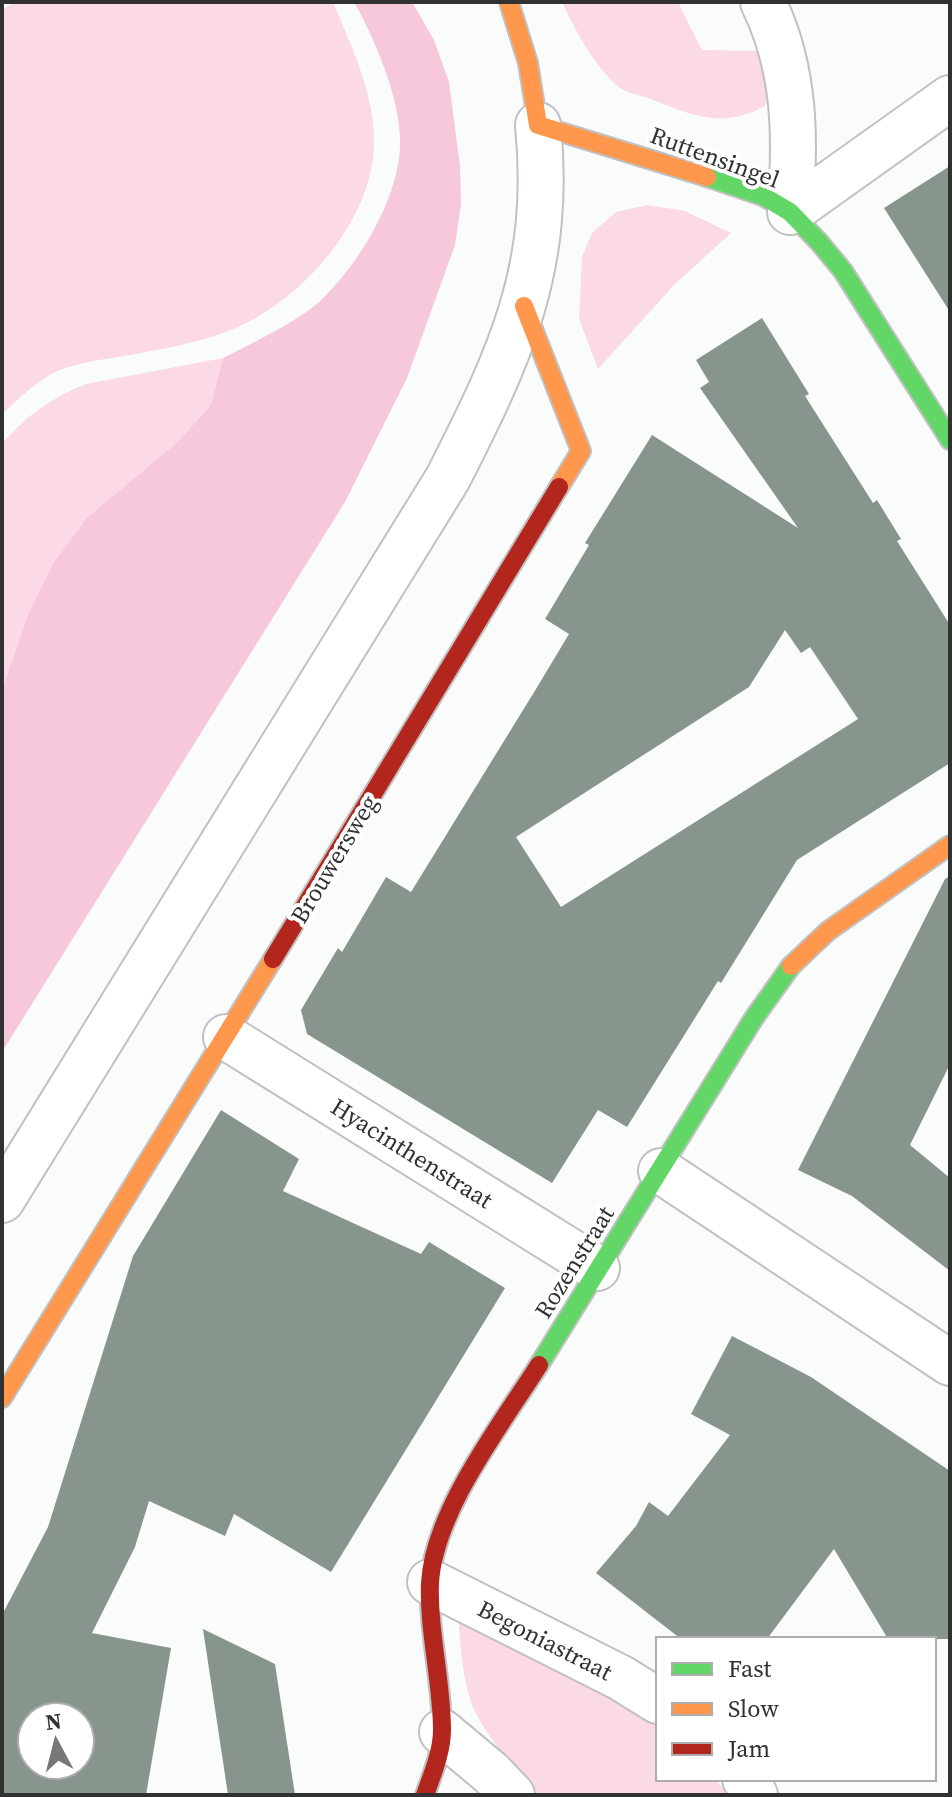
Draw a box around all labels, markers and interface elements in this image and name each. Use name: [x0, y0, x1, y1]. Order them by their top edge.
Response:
street label: Ruttensingel: [646, 118, 784, 196]
street label: Brouwersweg: [283, 789, 385, 929]
street label: Hyacinthenstraat: [325, 1090, 499, 1216]
street label: Rozenstraat: [526, 1199, 622, 1324]
street label: Begoniastraat: [472, 1592, 618, 1688]
legend: [656, 1637, 936, 1781]
text: Fast: [728, 1652, 772, 1685]
text: Slow: [728, 1692, 779, 1725]
north arrow: [16, 1701, 96, 1781]
text: N: [44, 1705, 63, 1737]
text: Jam: [727, 1732, 770, 1765]

